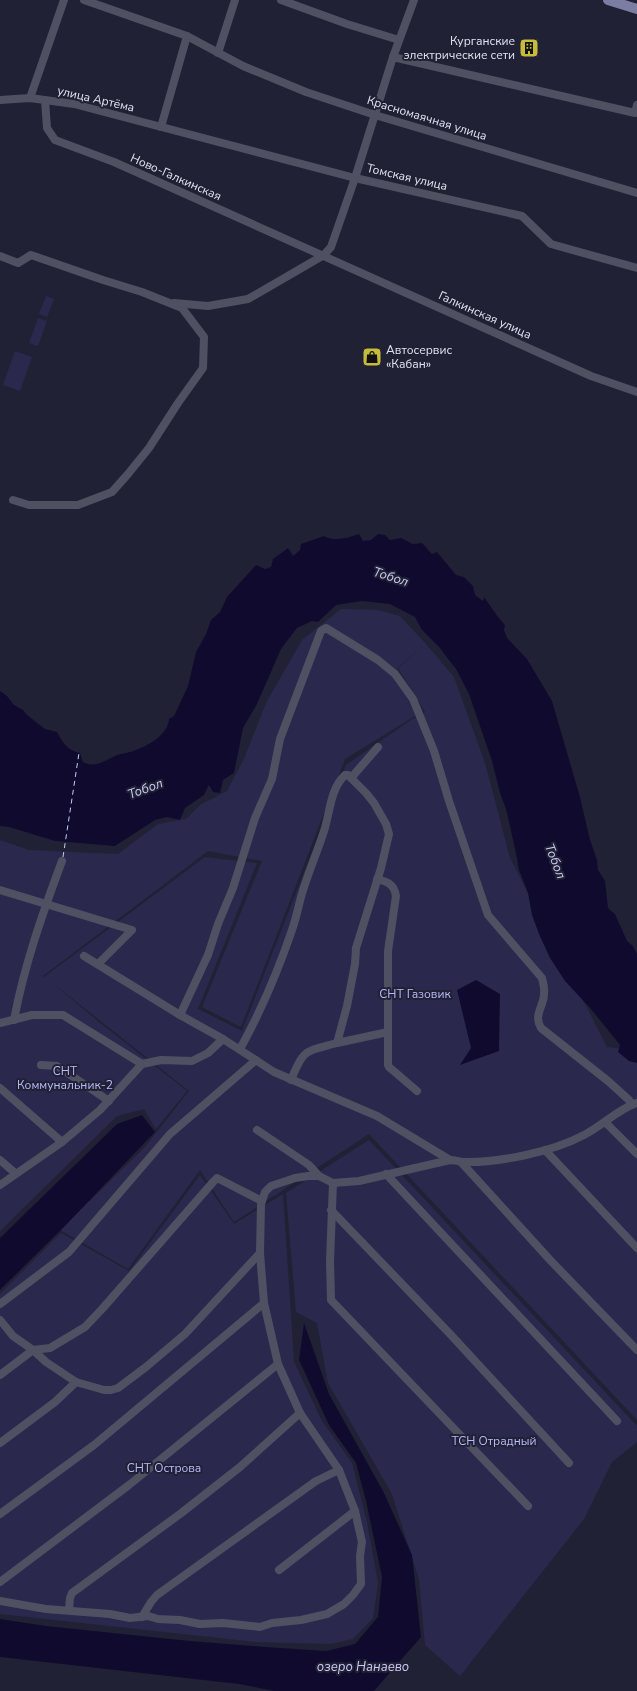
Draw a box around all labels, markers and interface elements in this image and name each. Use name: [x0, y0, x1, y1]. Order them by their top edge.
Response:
place label: Курганские электрические сети: [404, 33, 515, 63]
building icon: Курганские электрические сети: [518, 37, 540, 59]
street label: улица Артёма: [56, 82, 136, 116]
street label: Красномаячная улица: [365, 92, 489, 144]
street label: Ново-Галкинская: [128, 150, 224, 204]
street label: Томская улица: [365, 160, 449, 194]
street label: Галкинская улица: [436, 287, 534, 343]
place label: Автосервис «Кабан»: [386, 342, 452, 372]
shop icon: Автосервис «Кабан»: [361, 346, 383, 368]
water label: Тобол: [371, 563, 411, 591]
water label: Тобол: [125, 774, 165, 804]
water label: Тобол: [540, 841, 570, 882]
park label: СНТ Газовик: [379, 986, 451, 1002]
park label: СНТ Коммунальник-2: [17, 1063, 113, 1093]
park label: ТСН Отрадный: [451, 1433, 537, 1449]
park label: СНТ Острова: [127, 1460, 201, 1476]
water label: озеро Нанаево: [317, 1658, 409, 1676]

